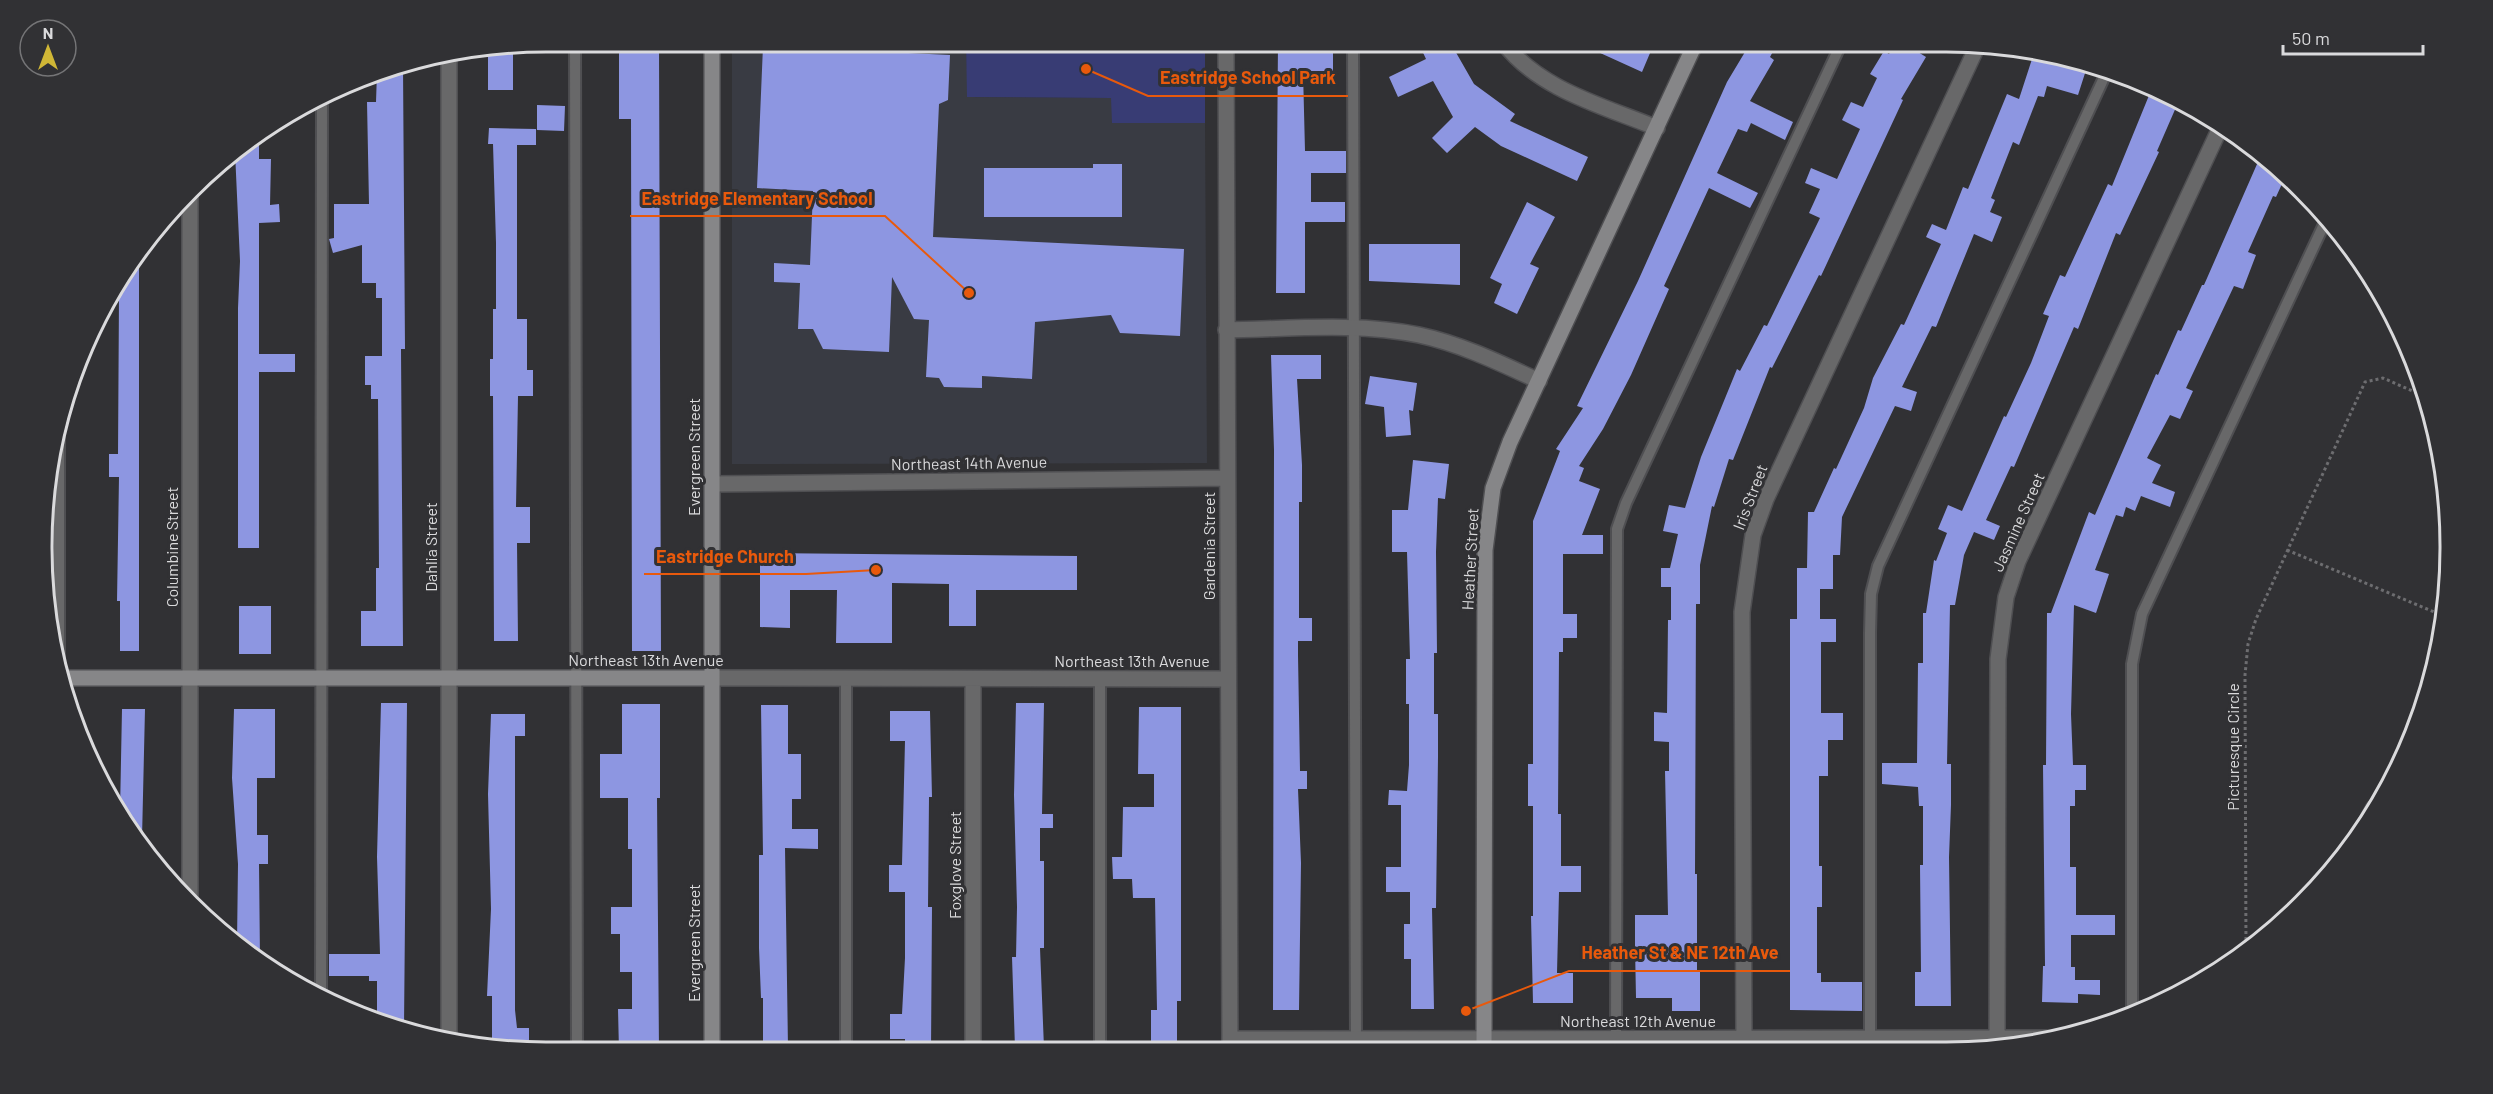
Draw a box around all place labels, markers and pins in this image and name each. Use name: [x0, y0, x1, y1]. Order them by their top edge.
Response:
callout: Eastridge School Park: [1148, 60, 1348, 96]
callout: Eastridge Elementary School: [630, 180, 885, 216]
callout: Eastridge Church: [644, 538, 806, 574]
callout: Heather St & NE 12th Ave: [1569, 935, 1790, 971]

